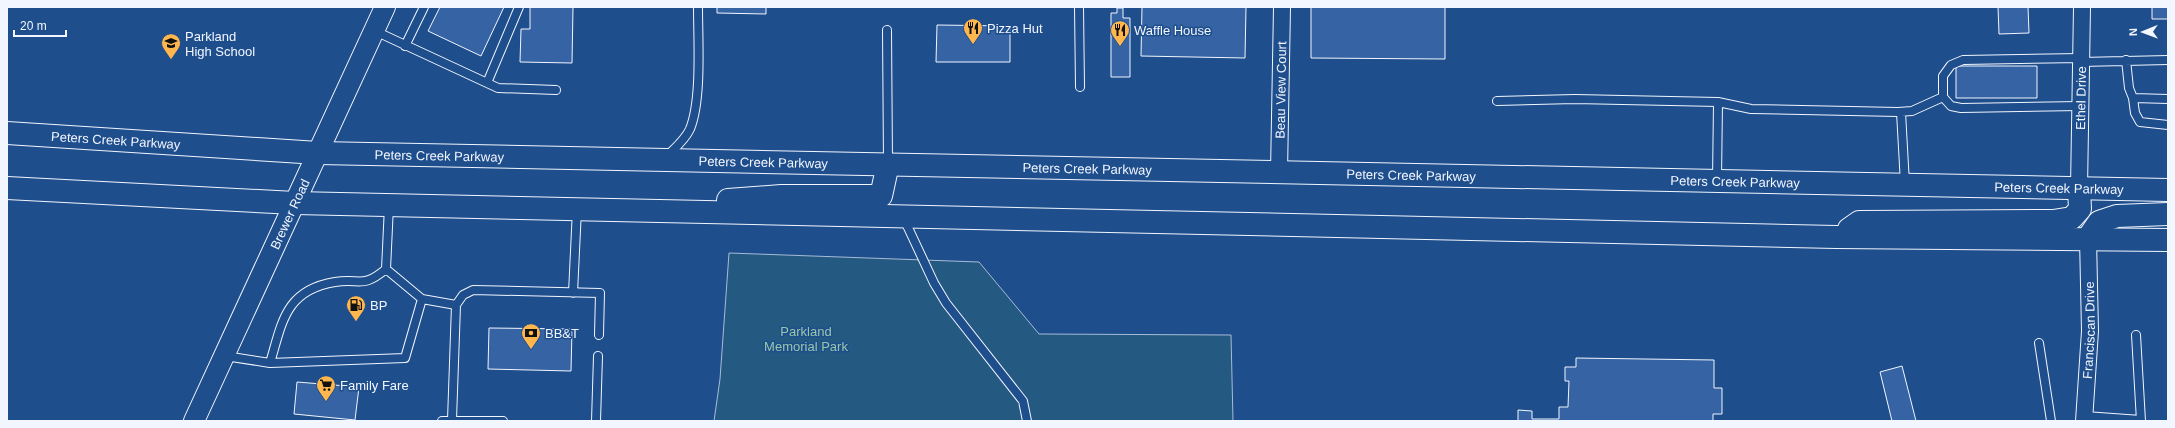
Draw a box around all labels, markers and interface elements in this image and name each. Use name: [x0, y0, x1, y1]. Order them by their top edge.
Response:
scale bar: [14, 12, 66, 38]
north arrow: [2123, 12, 2163, 52]
restaurant icon: Pizza Hut: [962, 17, 984, 45]
text: 20 m: [20, 19, 47, 33]
restaurant icon: Waffle House: [1109, 19, 1131, 47]
place label: Pizza Hut: [987, 21, 1043, 36]
place label: Waffle House: [1134, 23, 1211, 38]
text: N: [2127, 28, 2139, 36]
place label: Parkland High School: [185, 29, 255, 59]
school or university icon: Parkland High School: [160, 32, 182, 60]
street label: Beau View Court: [1272, 41, 1289, 139]
street label: Ethel Drive: [2072, 66, 2089, 130]
street label: Peters Creek Parkway: [51, 128, 181, 152]
street label: Peters Creek Parkway: [374, 147, 505, 164]
street label: Peters Creek Parkway: [698, 153, 829, 171]
street label: Peters Creek Parkway: [1022, 160, 1153, 177]
street label: Peters Creek Parkway: [1346, 166, 1476, 184]
street label: Peters Creek Parkway: [1670, 173, 1800, 190]
street label: Brewer Road: [267, 176, 312, 252]
street label: Peters Creek Parkway: [1994, 179, 2124, 197]
street label: Franciscan Drive: [2079, 281, 2098, 379]
fuel station icon: BP: [345, 294, 367, 322]
place label: BP: [370, 298, 387, 313]
bank icon: BB&T: [520, 322, 542, 350]
park label: Parkland Memorial Park: [764, 324, 848, 354]
place label: BB&T: [545, 326, 579, 341]
supermarket icon: Family Fare: [315, 374, 337, 402]
place label: Family Fare: [340, 378, 409, 393]

